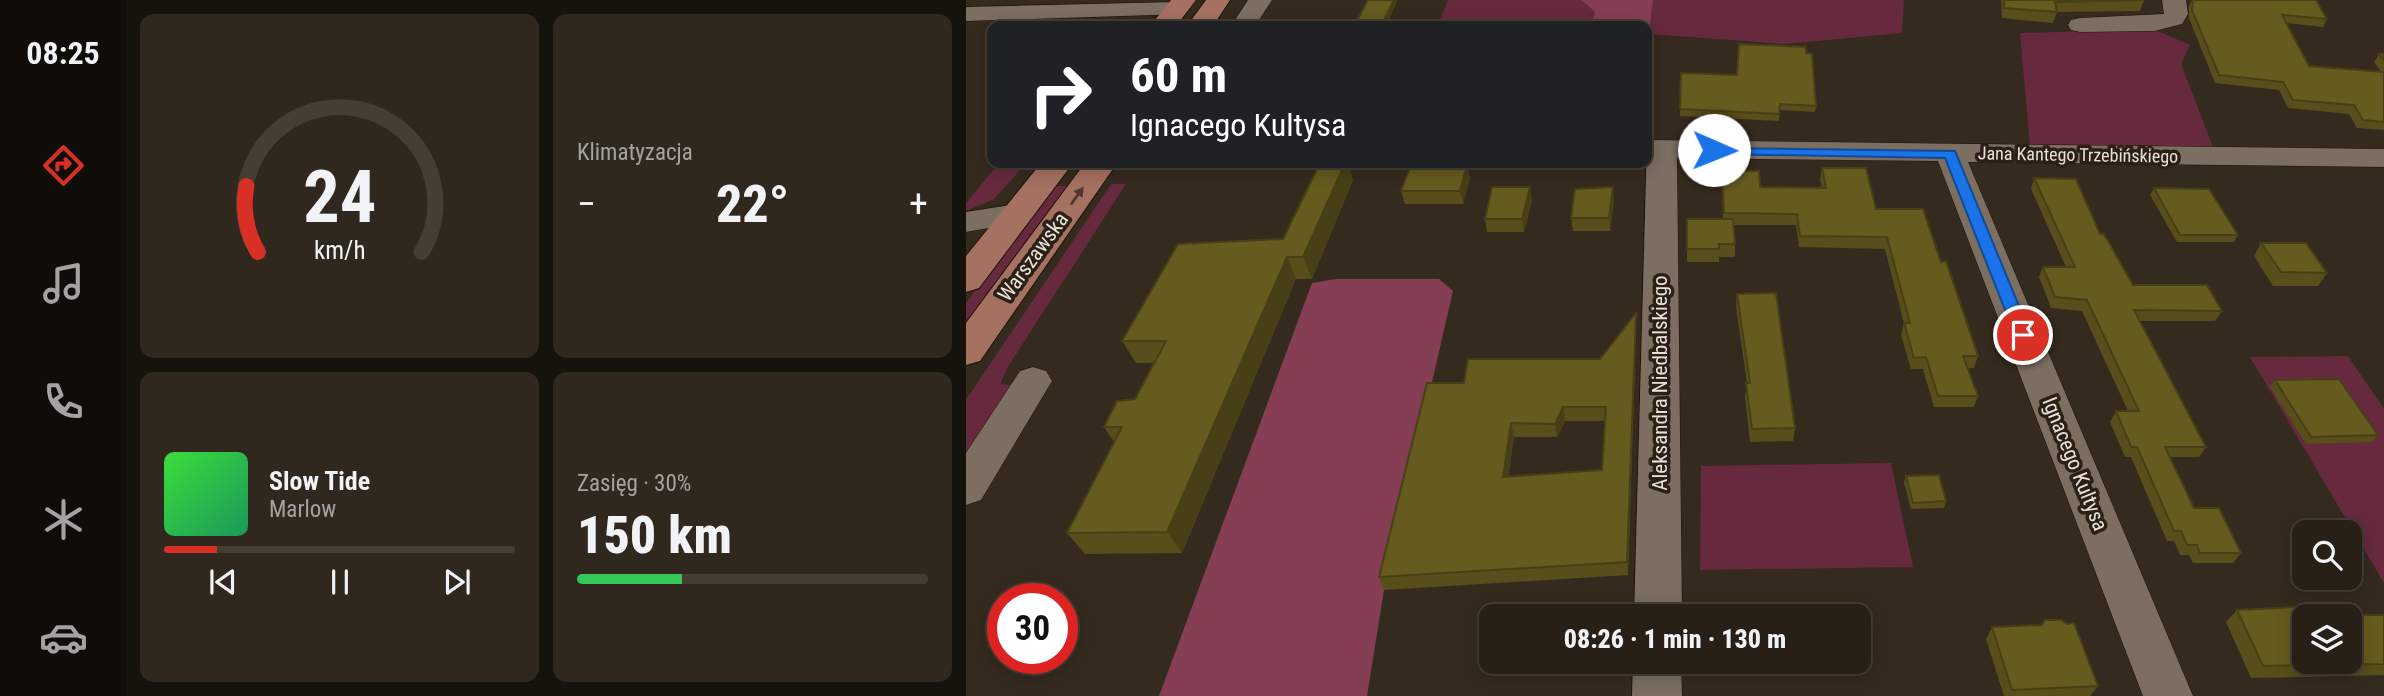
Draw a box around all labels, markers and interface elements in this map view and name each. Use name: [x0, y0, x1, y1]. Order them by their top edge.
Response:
text: 08:25: [26, 34, 100, 72]
text: 60 m: [1130, 47, 1227, 104]
icon: right: [1015, 49, 1106, 140]
text: Ignacego Kultysa: [1130, 106, 1346, 144]
position arrow: [1677, 113, 1751, 187]
text: Klimatyzacja: [577, 139, 693, 166]
icon: directions: [39, 141, 88, 190]
street label: Jana Kantego Trzebińskiego: [1978, 142, 2178, 167]
text: 24: [303, 154, 376, 240]
text: 22°: [716, 174, 789, 235]
text: −: [577, 182, 596, 226]
text: +: [909, 182, 928, 226]
one-way arrow: [1070, 187, 1084, 205]
street label: Warszawska: [993, 208, 1073, 306]
text: km/h: [314, 236, 365, 265]
icon: music: [39, 259, 88, 308]
street label: Aleksandra Niedbalskiego: [1648, 275, 1672, 491]
pin: [1993, 305, 2053, 365]
icon: arrive: [2004, 316, 2042, 354]
icon: phone: [39, 377, 88, 426]
street label: Ignacego Kultysa: [2037, 394, 2113, 534]
text: Slow Tide: [269, 466, 370, 496]
text: Zasięg · 30%: [577, 470, 691, 497]
icon: climate: [39, 495, 88, 544]
text: Marlow: [269, 496, 336, 523]
text: 150 km: [577, 505, 732, 566]
map controls: [2292, 520, 2362, 674]
button: search: [2292, 520, 2362, 590]
icon: previous: [204, 563, 242, 601]
icon: pause: [321, 563, 359, 601]
icon: next: [438, 563, 476, 601]
speed limit sign: 30: [987, 583, 1078, 674]
button: layers: [2292, 604, 2362, 674]
icon: car: [39, 613, 88, 662]
text: 08:26 · 1 min · 130 m: [1564, 624, 1786, 654]

